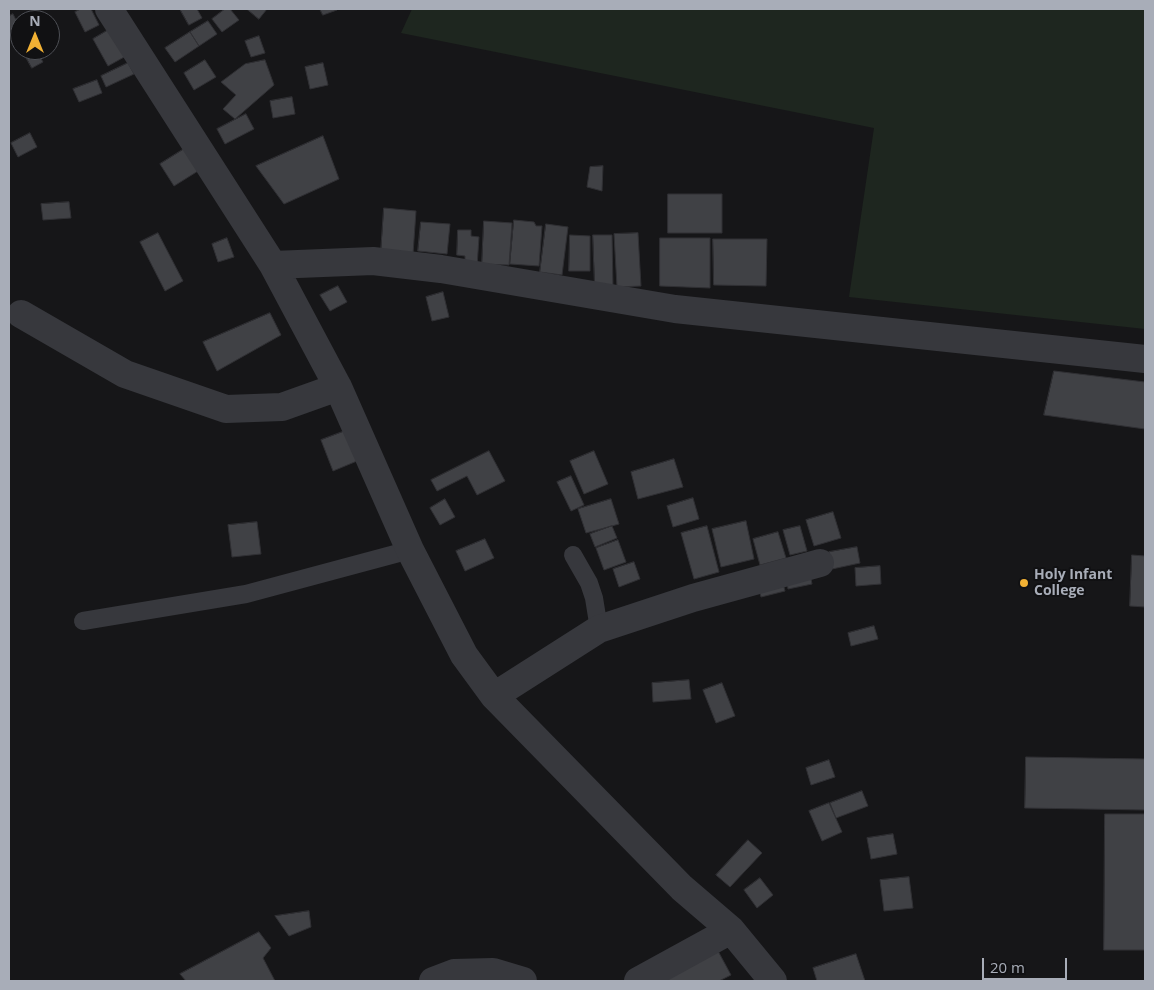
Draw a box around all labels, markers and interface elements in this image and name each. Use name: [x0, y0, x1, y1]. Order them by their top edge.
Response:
north arrow: [10, 10, 60, 60]
text: N: [29, 11, 41, 30]
place label: Holy Infant College: [1034, 567, 1112, 600]
marker: Holy Infant College: [1018, 577, 1030, 589]
scale bar: [984, 948, 1069, 980]
text: 20 m: [990, 957, 1025, 977]

